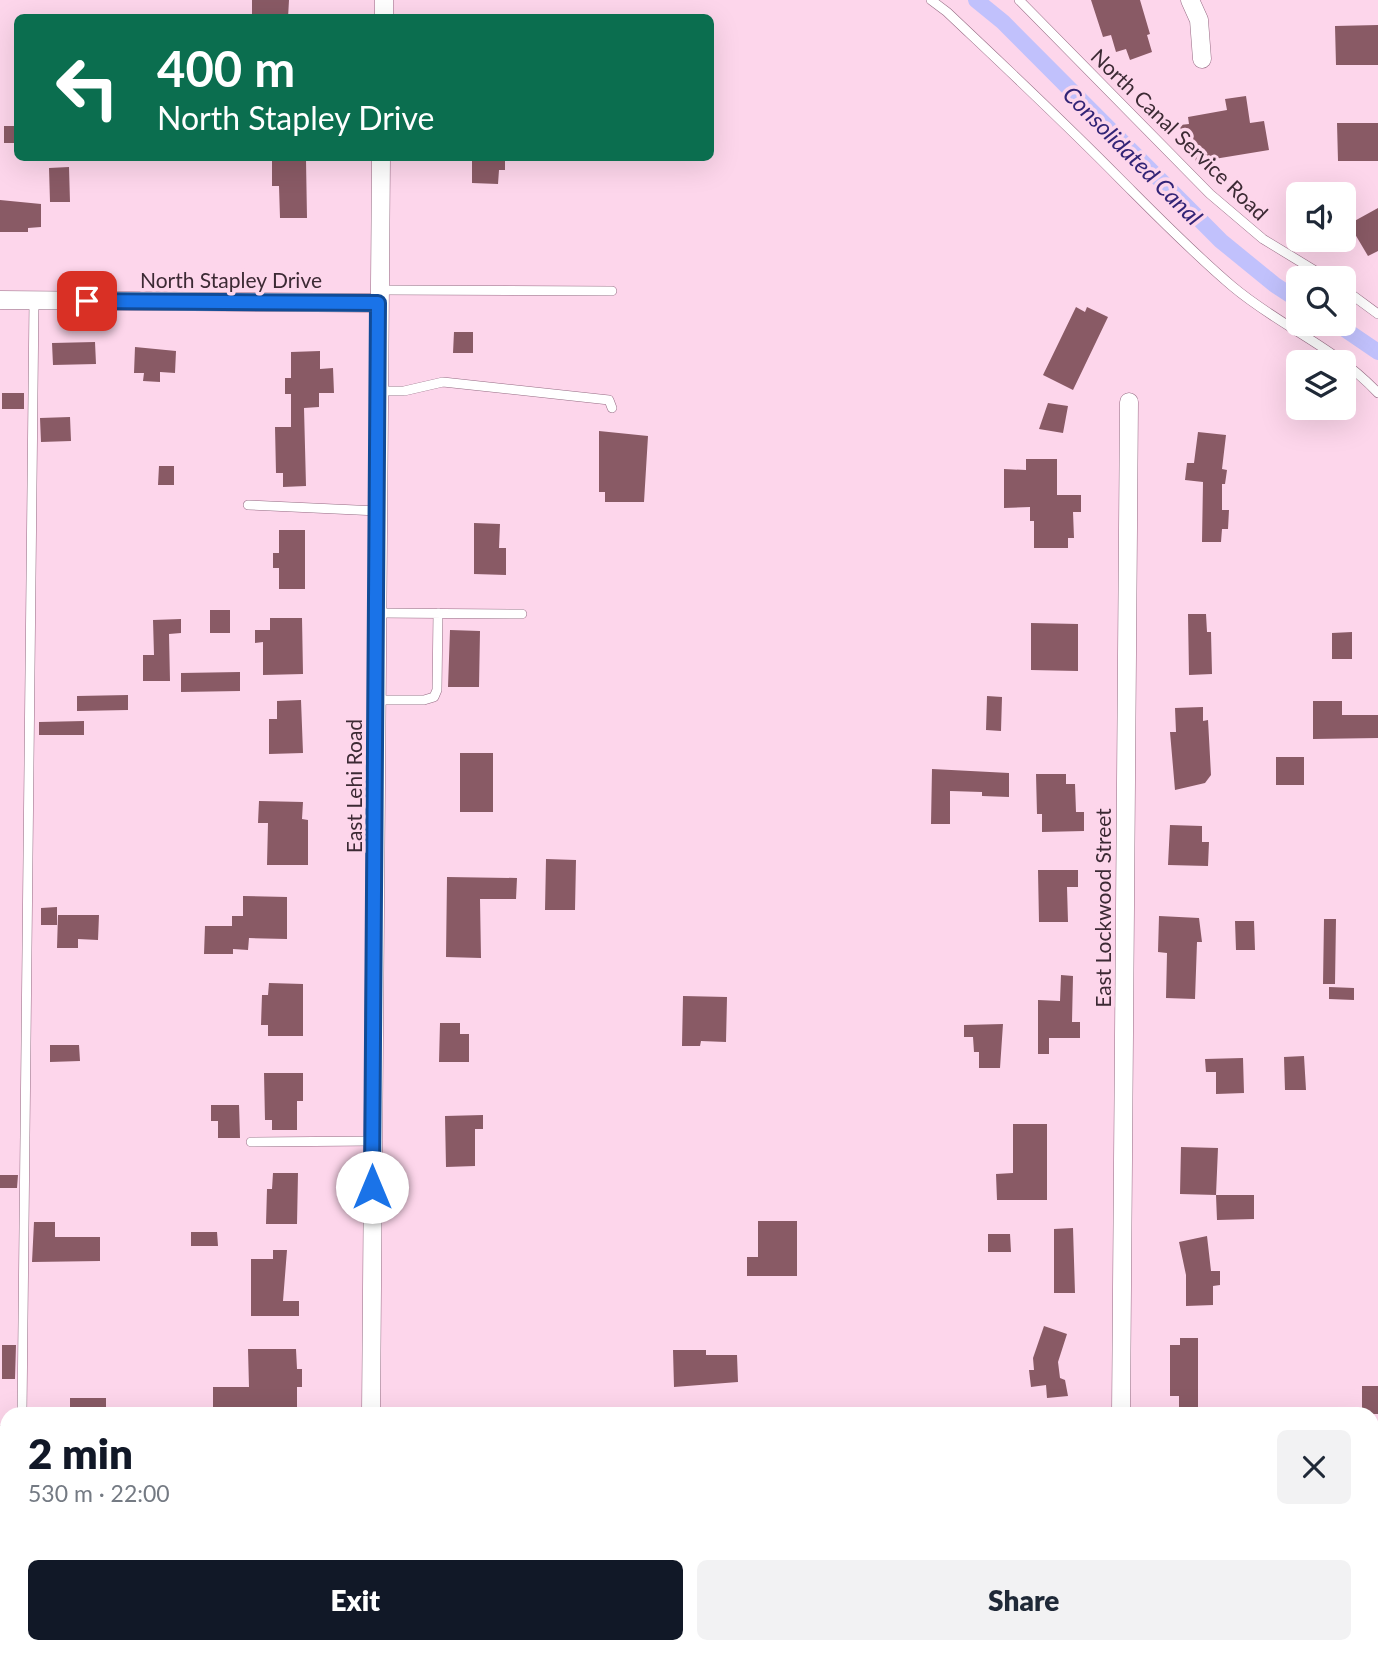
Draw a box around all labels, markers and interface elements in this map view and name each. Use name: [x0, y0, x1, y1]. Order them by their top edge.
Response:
text: 400 m: [157, 39, 295, 97]
icon: left: [42, 42, 133, 133]
street label: North Canal Service Road: [1087, 43, 1273, 225]
water label: Consolidated Canal: [1058, 80, 1208, 230]
text: North Stapley Drive: [157, 98, 434, 137]
map controls: [1286, 182, 1356, 420]
button: sound: [1286, 182, 1356, 252]
button: search: [1286, 266, 1356, 336]
street label: North Stapley Drive: [140, 267, 322, 292]
pin: [57, 271, 117, 331]
icon: arrive: [68, 282, 106, 320]
button: layers: [1286, 350, 1356, 420]
street label: East Lehi Road: [341, 719, 366, 853]
street label: East Lockwood Street: [1090, 808, 1115, 1008]
position arrow: [335, 1150, 409, 1224]
text: 2 min: [28, 1428, 133, 1478]
button: close: [1277, 1430, 1351, 1504]
text: 530 m · 22:00: [28, 1479, 170, 1507]
button: Exit: [28, 1560, 683, 1640]
button: Share: [697, 1560, 1351, 1640]

